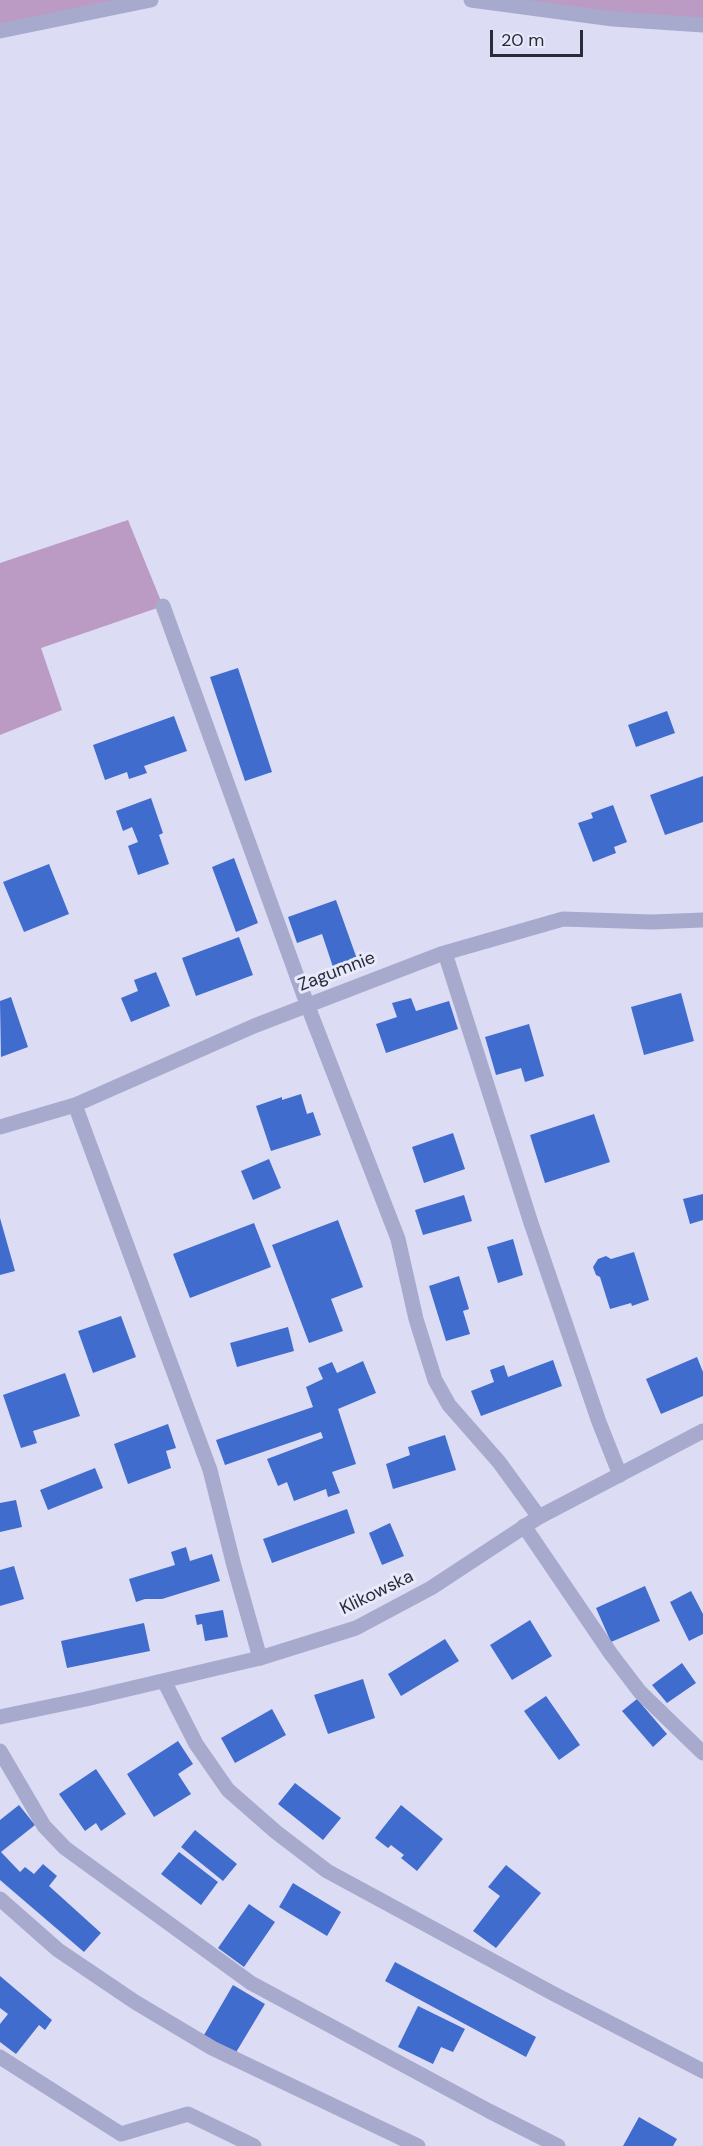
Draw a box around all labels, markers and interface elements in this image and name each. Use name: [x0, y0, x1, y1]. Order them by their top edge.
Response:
scale bar: [493, 18, 586, 56]
text: 20 m: [501, 28, 544, 52]
street label: Zagumnie: [295, 947, 379, 997]
street label: Klikowska: [337, 1566, 417, 1620]

